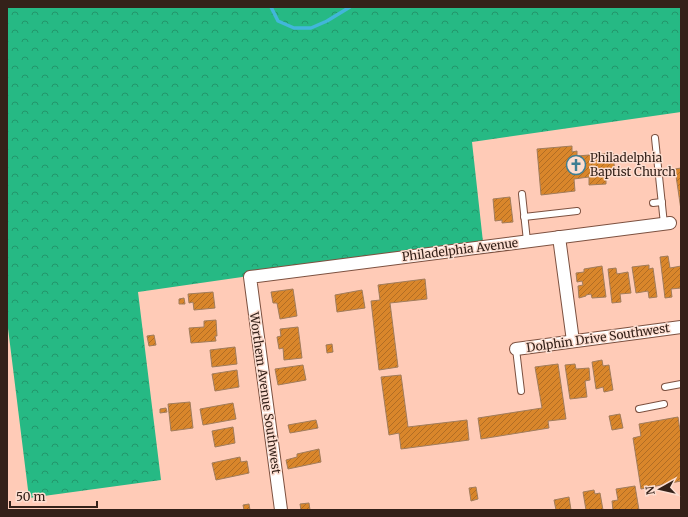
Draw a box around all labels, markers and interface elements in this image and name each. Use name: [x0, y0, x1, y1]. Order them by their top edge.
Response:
place label: Philadelphia Baptist Church: [590, 150, 676, 179]
church icon: Philadelphia Baptist Church: [565, 154, 587, 176]
street label: Philadelphia Avenue: [401, 235, 519, 264]
street label: Worthem Avenue Southwest: [247, 310, 284, 475]
street label: Dolphin Drive Southwest: [525, 320, 671, 355]
north arrow: [640, 469, 680, 509]
scale bar: [10, 483, 97, 509]
text: N: [643, 485, 658, 496]
text: 50 m: [16, 489, 45, 504]

